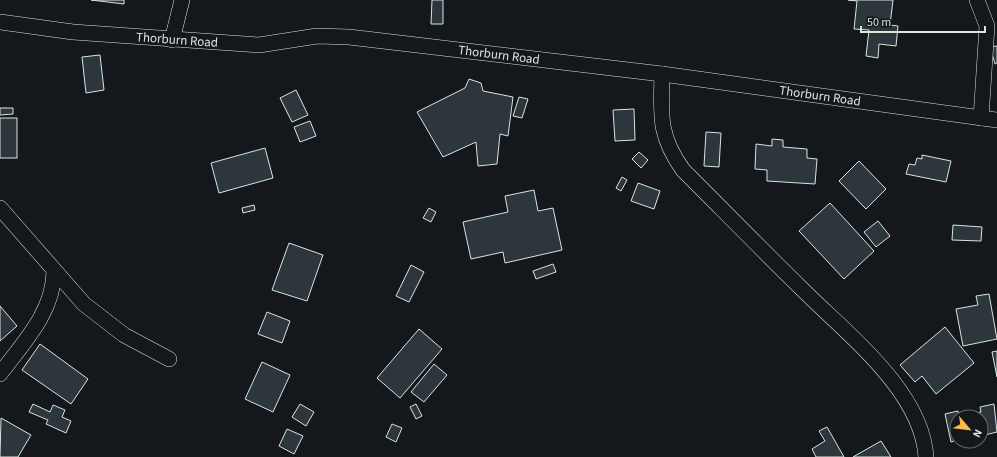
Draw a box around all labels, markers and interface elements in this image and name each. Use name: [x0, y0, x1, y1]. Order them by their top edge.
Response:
scale bar: [861, 8, 985, 34]
text: 50 m: [867, 14, 891, 31]
street label: Thorburn Road: [135, 28, 219, 52]
street label: Thorburn Road: [457, 41, 541, 69]
street label: Thorburn Road: [778, 81, 862, 111]
north arrow: [949, 409, 989, 449]
text: N: [969, 427, 986, 440]

